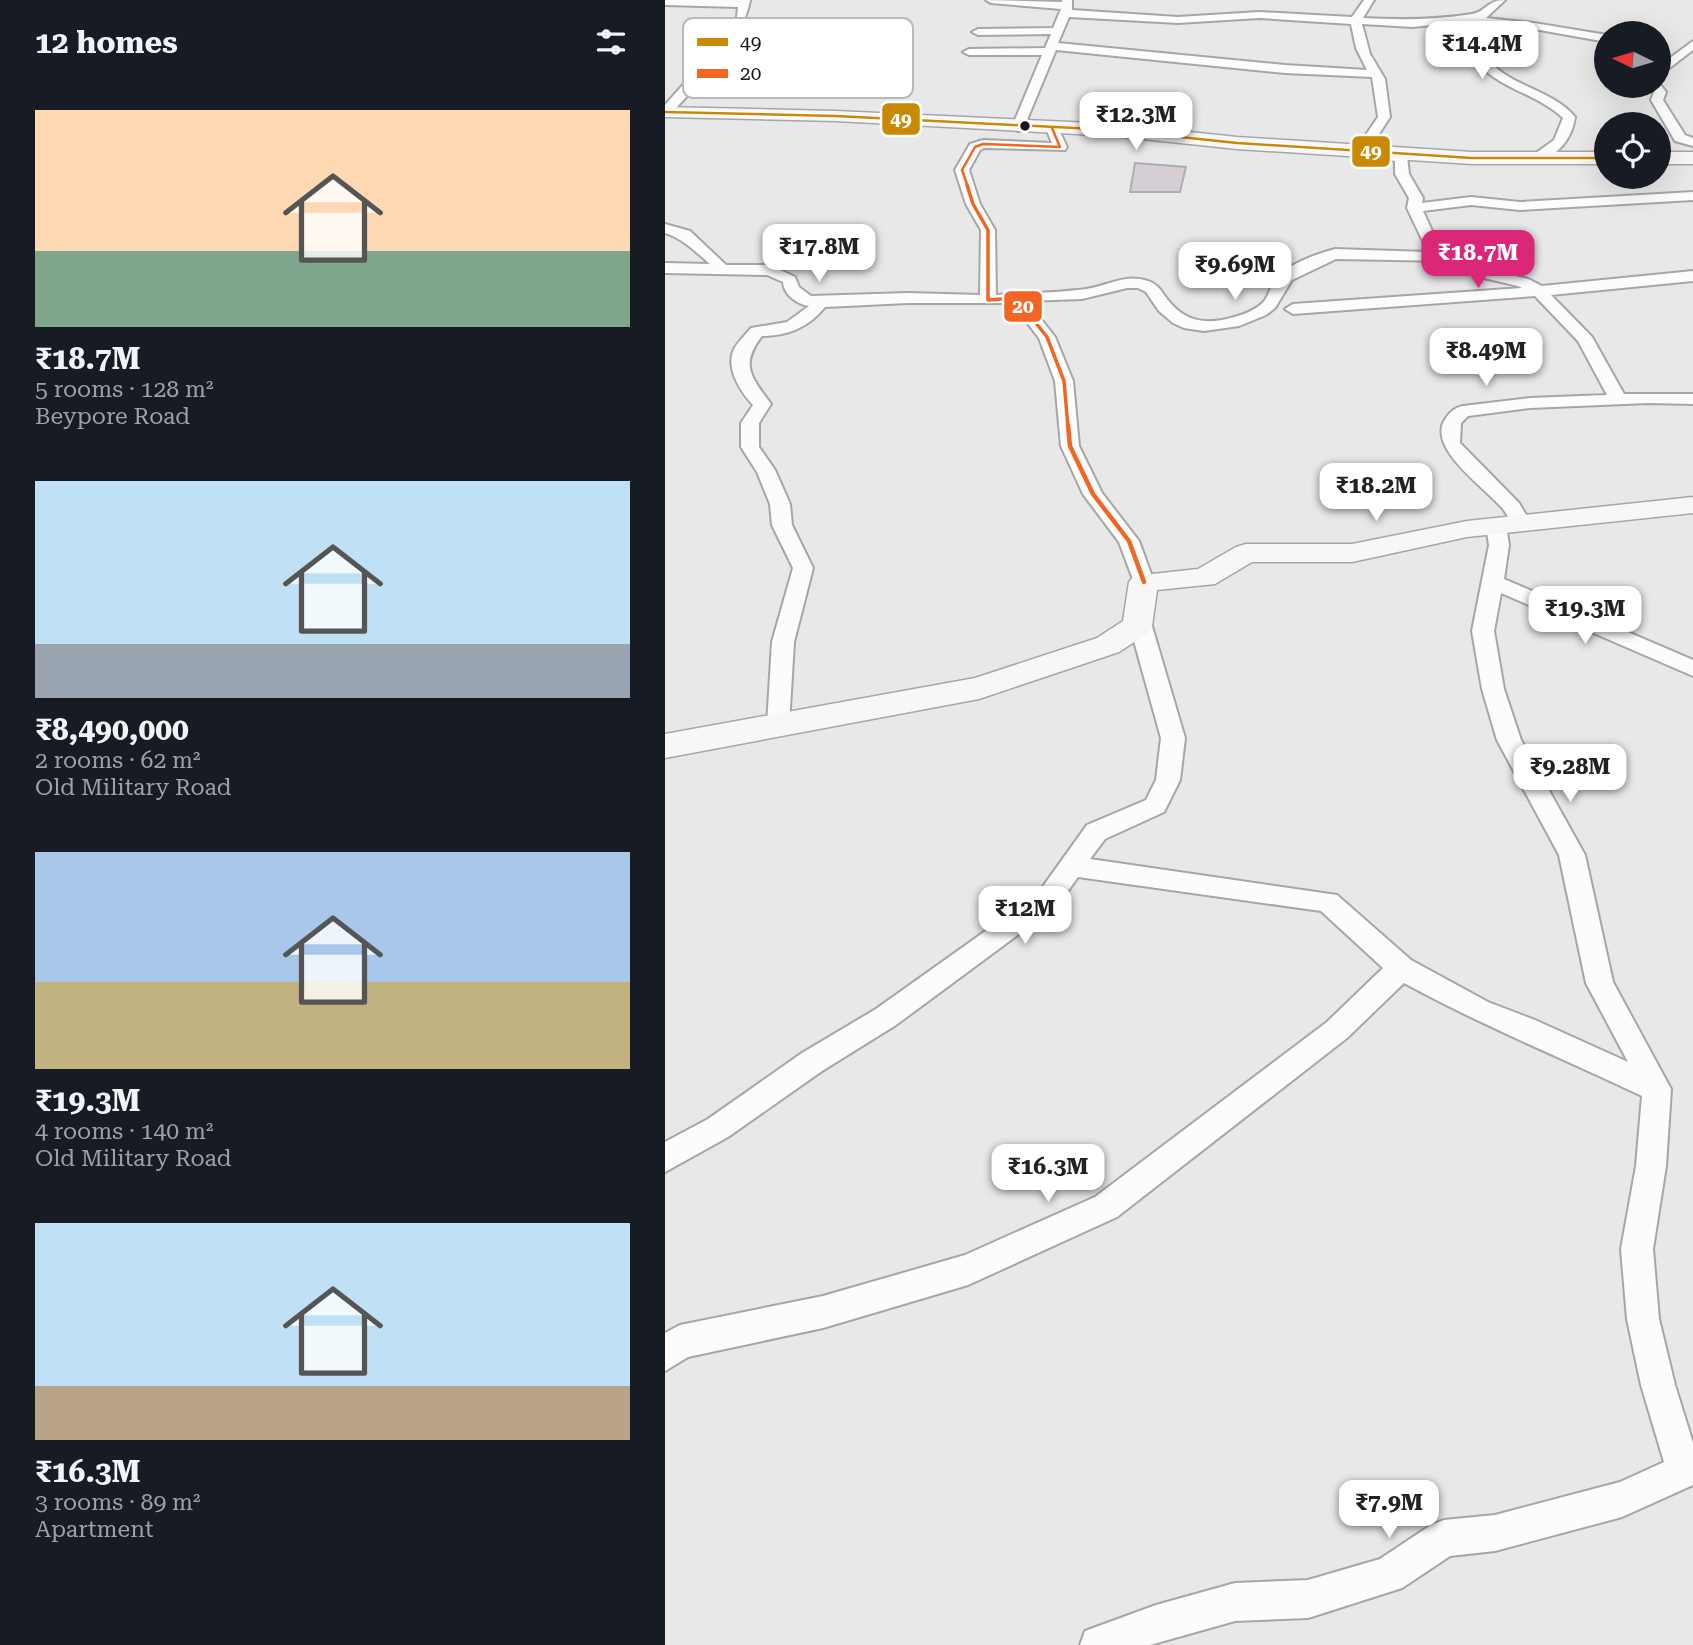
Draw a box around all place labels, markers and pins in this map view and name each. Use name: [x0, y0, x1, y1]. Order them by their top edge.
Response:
pin: ₹14.4M: [1425, 22, 1539, 81]
pin: ₹12.3M: [1079, 92, 1193, 152]
unlabelled marker: [1018, 119, 1032, 133]
pin: ₹17.8M: [762, 224, 876, 284]
pin: ₹18.7M: [1421, 230, 1535, 290]
pin: ₹9.69M: [1178, 243, 1292, 302]
pin: ₹8.49M: [1429, 328, 1543, 388]
pin: ₹18.2M: [1319, 463, 1433, 523]
pin: ₹19.3M: [1528, 586, 1642, 646]
pin: ₹9.28M: [1513, 744, 1627, 804]
pin: ₹12M: [984, 886, 1066, 946]
pin: ₹16.3M: [991, 1144, 1105, 1204]
pin: ₹7.9M: [1340, 1480, 1438, 1540]

